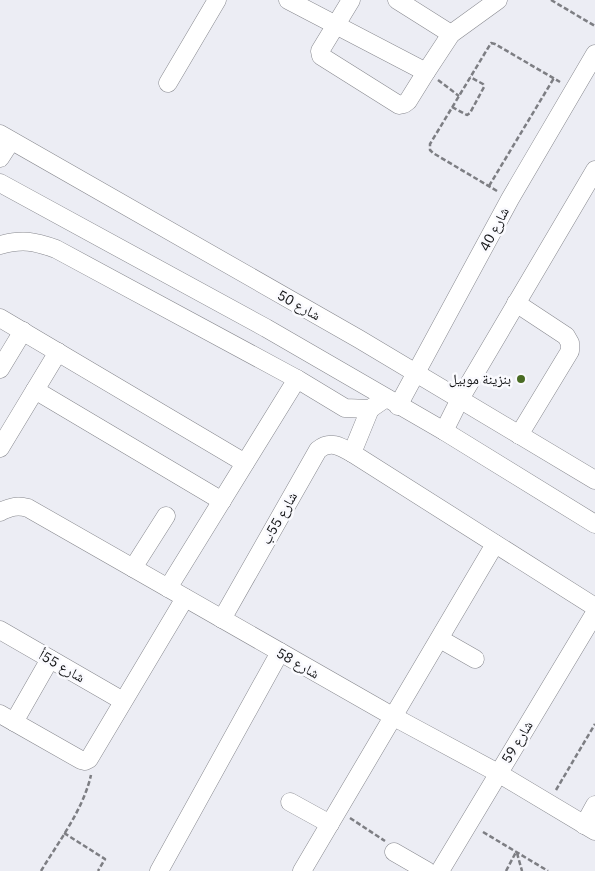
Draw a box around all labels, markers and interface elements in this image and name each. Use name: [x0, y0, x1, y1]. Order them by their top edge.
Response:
street label: شارع 40: [475, 204, 514, 254]
street label: شارع 50: [274, 286, 324, 325]
place label: بنزينة موبيل: [449, 370, 511, 388]
marker: بنزينة موبيل: [515, 373, 527, 385]
street label: شارع 55ب: [257, 489, 302, 548]
street label: شارع 58: [273, 644, 323, 683]
street label: شارع 55أ: [35, 646, 88, 687]
street label: شارع 59: [497, 717, 538, 767]

